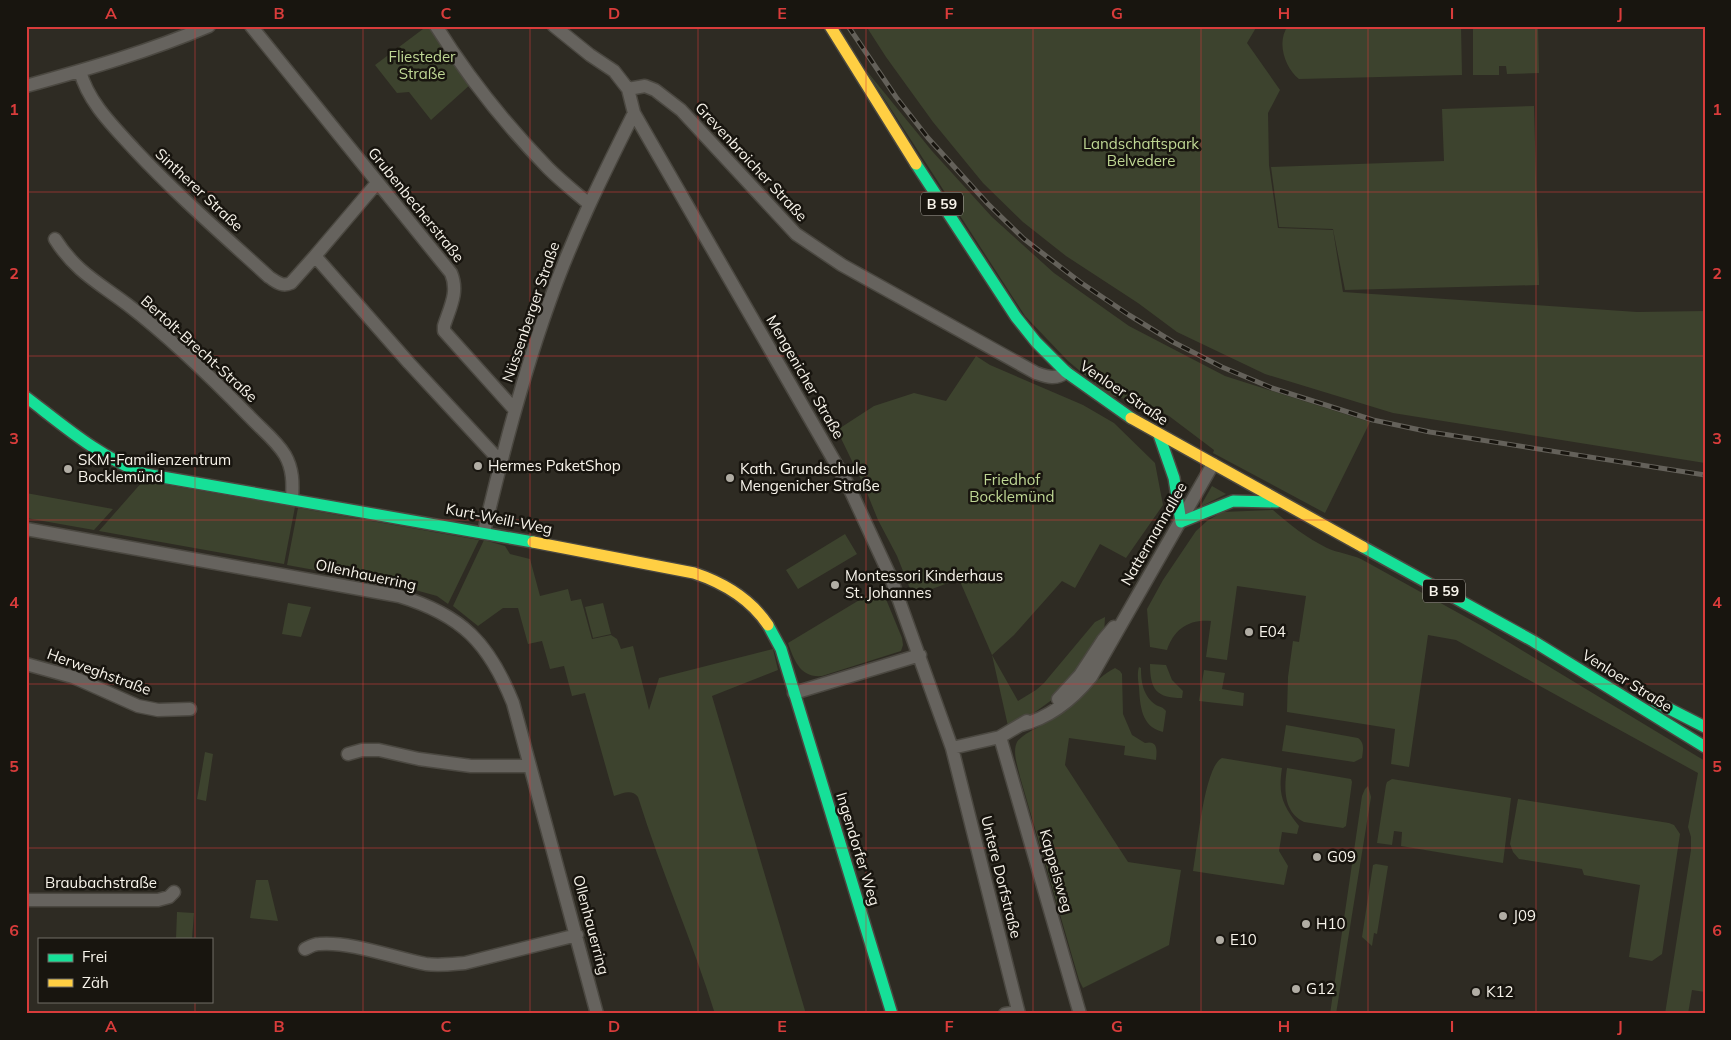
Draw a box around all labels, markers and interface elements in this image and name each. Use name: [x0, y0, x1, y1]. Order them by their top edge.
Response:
text: A: [105, 3, 117, 23]
text: B: [273, 3, 285, 23]
text: C: [441, 3, 452, 23]
text: D: [608, 3, 620, 23]
text: E: [777, 3, 787, 23]
text: F: [944, 3, 954, 23]
text: G: [1111, 3, 1123, 23]
text: H: [1278, 3, 1290, 23]
text: I: [1450, 3, 1454, 23]
text: J: [1617, 3, 1623, 23]
park label: Fliesteder Straße: [388, 47, 456, 83]
street label: Grevenbroicher Straße: [691, 98, 812, 225]
text: 1: [9, 99, 19, 119]
text: 1: [1712, 99, 1722, 119]
park label: Landschaftspark Belvedere: [1083, 134, 1199, 170]
street label: Grubenbecherstraße: [364, 143, 469, 266]
street label: Sintherer Straße: [151, 144, 247, 235]
road number: B 59: [921, 192, 963, 215]
street label: Nüssenberger Straße: [498, 239, 563, 385]
text: 2: [9, 263, 19, 283]
text: 2: [1712, 263, 1722, 283]
street label: Bertolt-Brecht-Straße: [137, 291, 262, 406]
street label: Mengenicher Straße: [762, 311, 849, 442]
street label: Venloer Straße: [1076, 356, 1172, 429]
text: 3: [9, 428, 19, 448]
text: 3: [1712, 428, 1722, 448]
place label: SKM-Familienzentrum Bocklemünd: [78, 450, 231, 486]
place label: Hermes PaketShop: [488, 456, 621, 475]
place label: Kath. Grundschule Mengenicher Straße: [740, 459, 880, 495]
marker: Hermes PaketShop: [472, 460, 484, 472]
marker: SKM-Familienzentrum Bocklemünd: [62, 463, 74, 475]
park label: Friedhof Bocklemünd: [969, 470, 1055, 506]
marker: Kath. Grundschule Mengenicher Straße: [724, 472, 736, 484]
street label: Nattermannallee: [1116, 479, 1191, 589]
street label: Kurt-Weill-Weg: [444, 499, 554, 538]
street label: Ollenhauerring: [314, 555, 418, 594]
place label: Montessori Kinderhaus St. Johannes: [845, 566, 1003, 602]
marker: Montessori Kinderhaus St. Johannes: [829, 579, 841, 591]
road number: B 59: [1423, 580, 1465, 602]
text: 4: [9, 592, 19, 612]
text: 4: [1712, 592, 1722, 612]
place label: E04: [1259, 622, 1286, 641]
marker: E04: [1243, 626, 1255, 638]
street label: Herweghstraße: [45, 644, 154, 699]
street label: Venloer Straße: [1579, 645, 1676, 716]
text: 5: [9, 756, 19, 776]
text: 5: [1712, 756, 1722, 776]
street label: Ingendorfer Weg: [832, 790, 885, 908]
street label: Untere Dorfstraße: [977, 814, 1026, 940]
street label: Kappelsweg: [1036, 827, 1077, 915]
place label: G09: [1327, 847, 1356, 866]
marker: G09: [1311, 851, 1323, 863]
street label: Braubachstraße: [45, 873, 157, 892]
street label: Ollenhauerring: [569, 873, 614, 977]
place label: J09: [1513, 906, 1536, 925]
marker: J09: [1497, 910, 1509, 922]
place label: H10: [1316, 914, 1346, 933]
marker: H10: [1300, 918, 1312, 930]
text: 6: [9, 920, 19, 940]
text: 6: [1712, 920, 1722, 940]
place label: E10: [1230, 930, 1257, 949]
marker: E10: [1214, 934, 1226, 946]
legend: [38, 938, 212, 1002]
text: Frei: [82, 947, 107, 966]
text: Zäh: [82, 973, 109, 992]
place label: G12: [1306, 979, 1335, 998]
place label: K12: [1486, 982, 1514, 1001]
marker: G12: [1290, 983, 1302, 995]
marker: K12: [1470, 986, 1482, 998]
text: A: [105, 1016, 117, 1036]
text: B: [273, 1016, 285, 1036]
text: C: [441, 1016, 452, 1036]
text: D: [608, 1016, 620, 1036]
text: E: [777, 1016, 787, 1036]
text: F: [944, 1016, 954, 1036]
text: G: [1111, 1016, 1123, 1036]
text: H: [1278, 1016, 1290, 1036]
text: I: [1450, 1016, 1454, 1036]
text: J: [1617, 1016, 1623, 1036]

